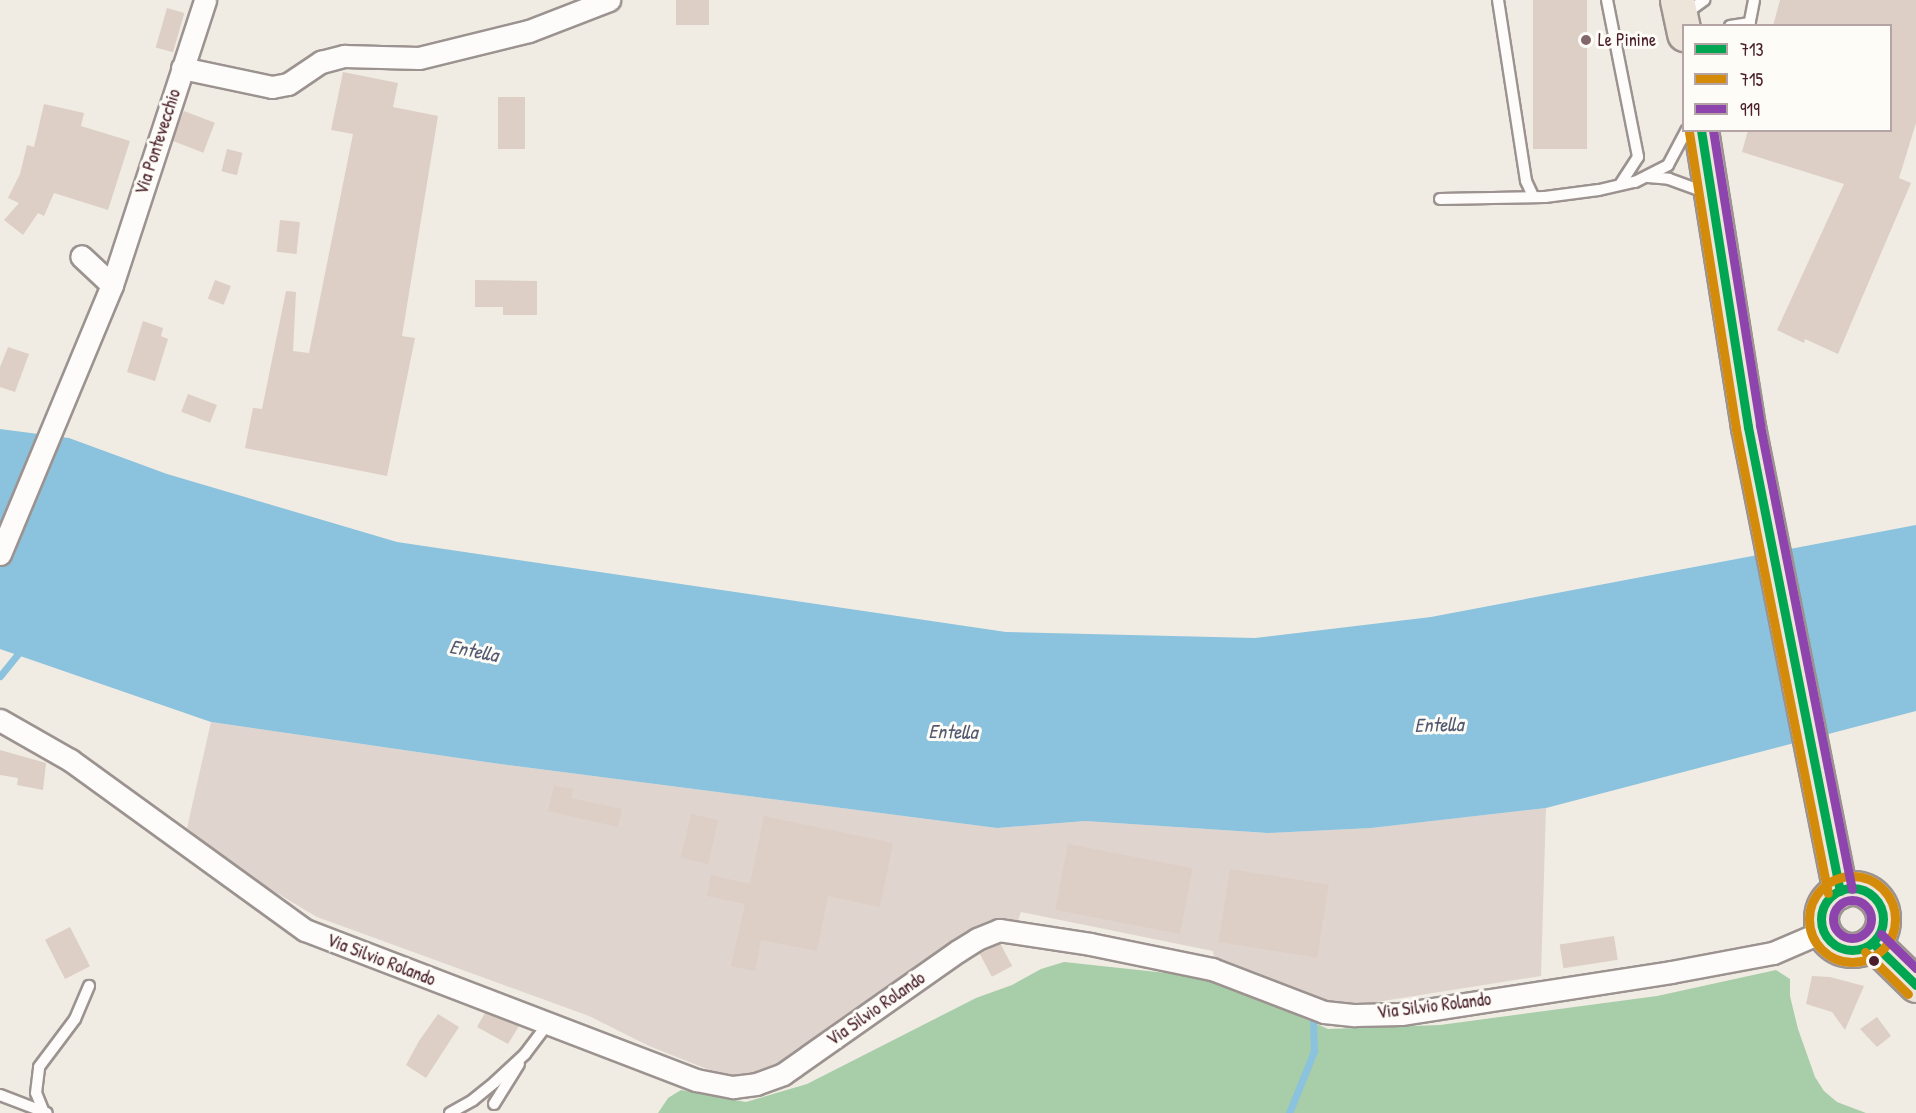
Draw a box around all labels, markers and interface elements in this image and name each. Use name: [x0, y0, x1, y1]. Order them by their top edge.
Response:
legend: [1682, 24, 1892, 132]
place label: Le Pinine: [1598, 29, 1656, 51]
marker: Le Pinine: [1579, 33, 1593, 47]
text: 713: [1740, 37, 1764, 62]
text: 715: [1740, 67, 1763, 92]
street label: Via Pontevecchio: [131, 86, 185, 198]
text: 919: [1740, 97, 1760, 122]
water label: Entella: [448, 634, 500, 666]
water label: Entella: [1414, 712, 1464, 736]
water label: Entella: [928, 719, 978, 743]
street label: Via Silvio Rolando: [324, 929, 438, 991]
unlabelled marker: [1868, 955, 1880, 967]
street label: Via Silvio Rolando: [823, 967, 929, 1051]
street label: Via Silvio Rolando: [1376, 988, 1492, 1024]

